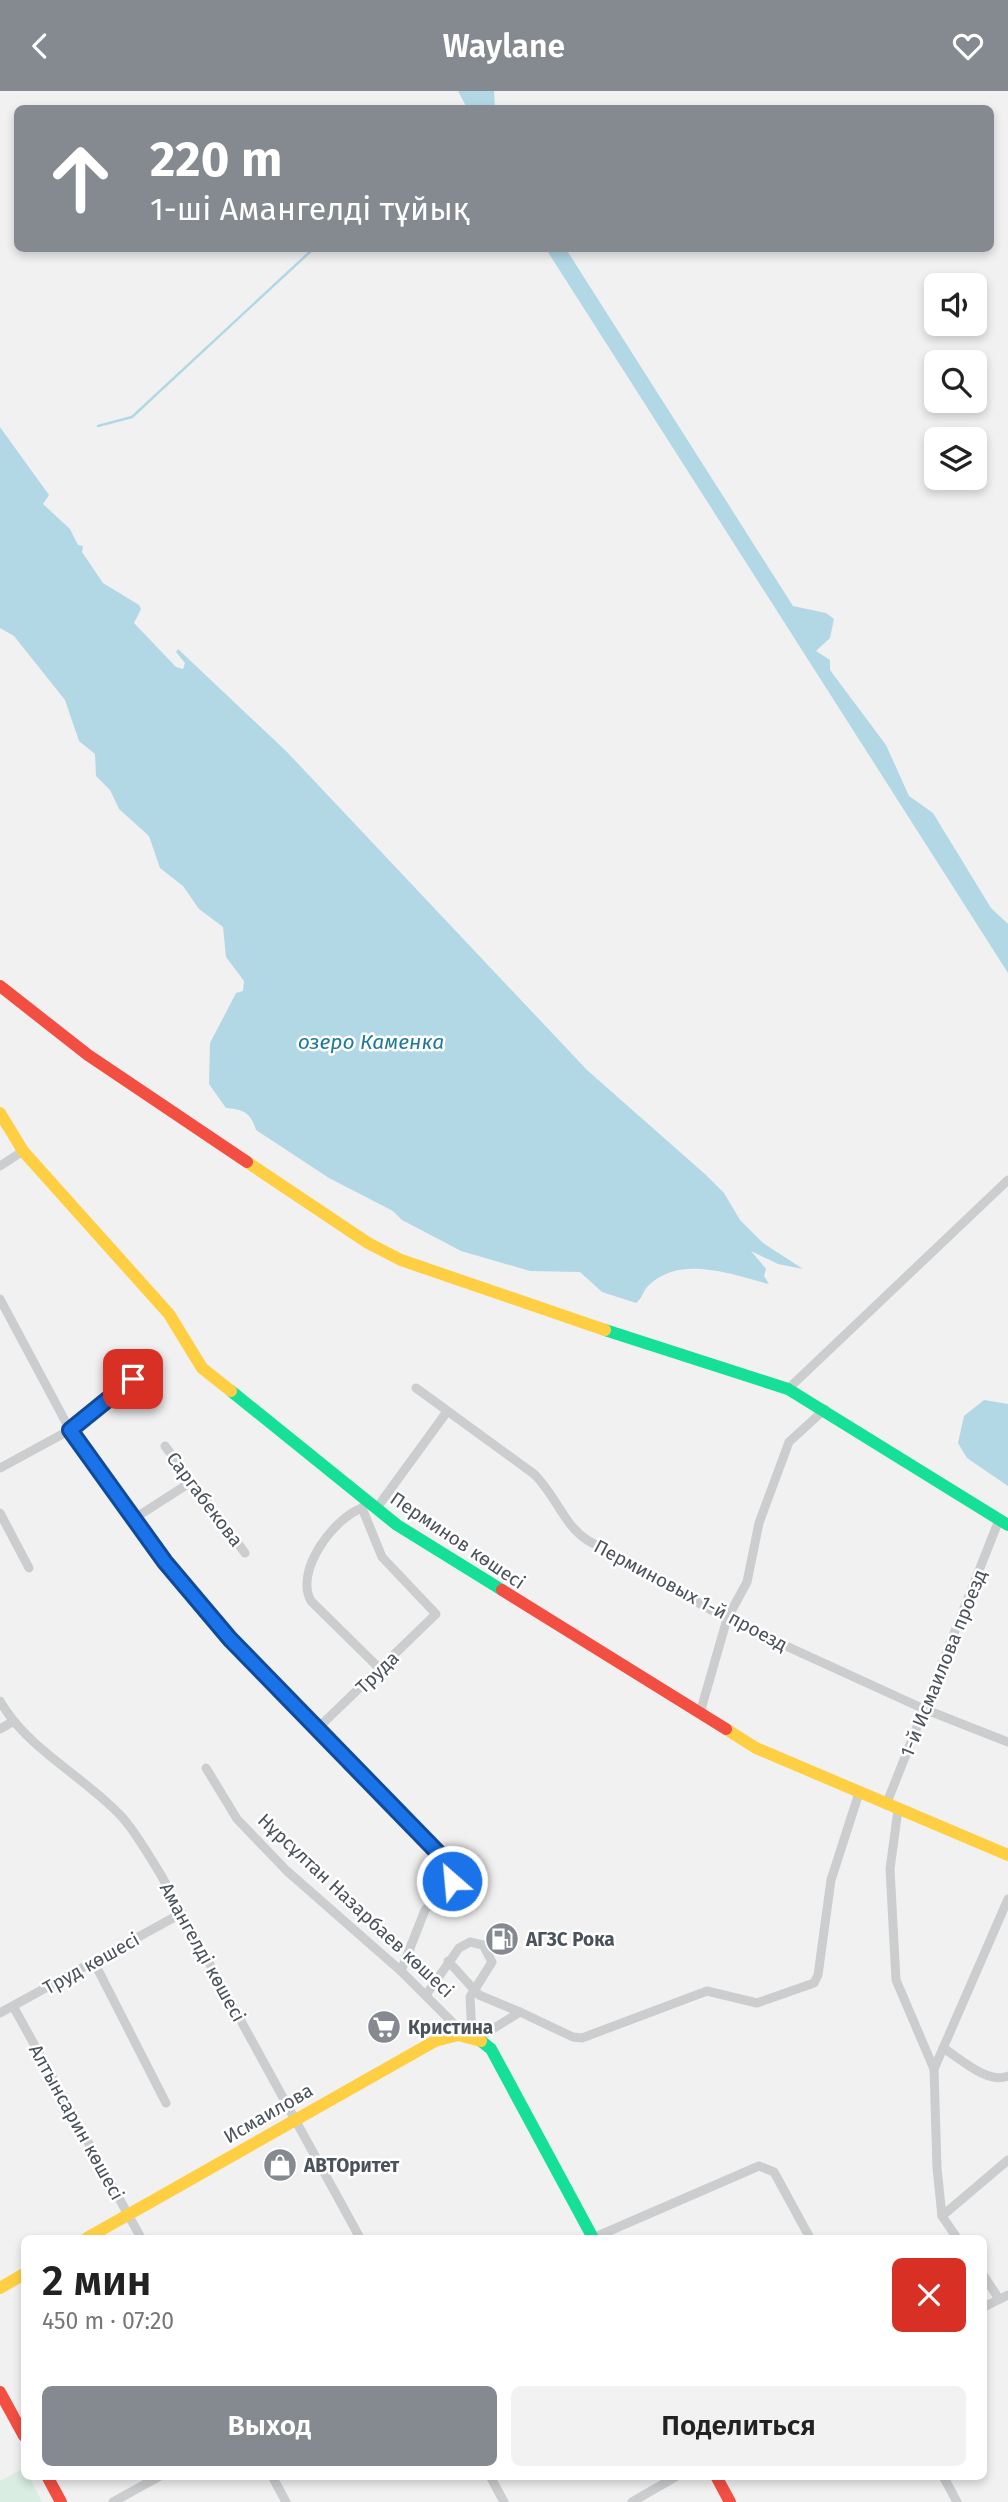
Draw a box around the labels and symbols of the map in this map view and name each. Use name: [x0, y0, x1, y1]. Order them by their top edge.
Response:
water label: озеро Каменка: [298, 1029, 444, 1055]
pin: [103, 1349, 163, 1409]
street label: Саргабекова: [161, 1447, 248, 1551]
street label: Перминов көшесі: [386, 1487, 529, 1594]
street label: Перминовых 1-й проезд: [590, 1535, 791, 1656]
street label: 1-й Исмаилова проезд: [895, 1566, 992, 1760]
street label: Труда: [351, 1646, 404, 1698]
street label: Нұрсұлтан Назарбаев көшесі: [253, 1809, 458, 2002]
position arrow: [415, 1844, 489, 1918]
street label: Амангелді көшесі: [155, 1879, 250, 2026]
fuel station icon: АГЗС Рока: [483, 1920, 521, 1958]
street label: Труд көшесі: [39, 1928, 143, 1999]
place label: АГЗС Рока: [525, 1928, 615, 1951]
supermarket icon: Кристина: [365, 2008, 403, 2046]
place label: Кристина: [408, 2016, 493, 2039]
street label: Алтынсарин көшесі: [24, 2040, 129, 2204]
street label: Исмаилова: [219, 2079, 317, 2148]
shop icon: АВТОритет: [261, 2146, 299, 2184]
place label: АВТОритет: [303, 2154, 400, 2177]

